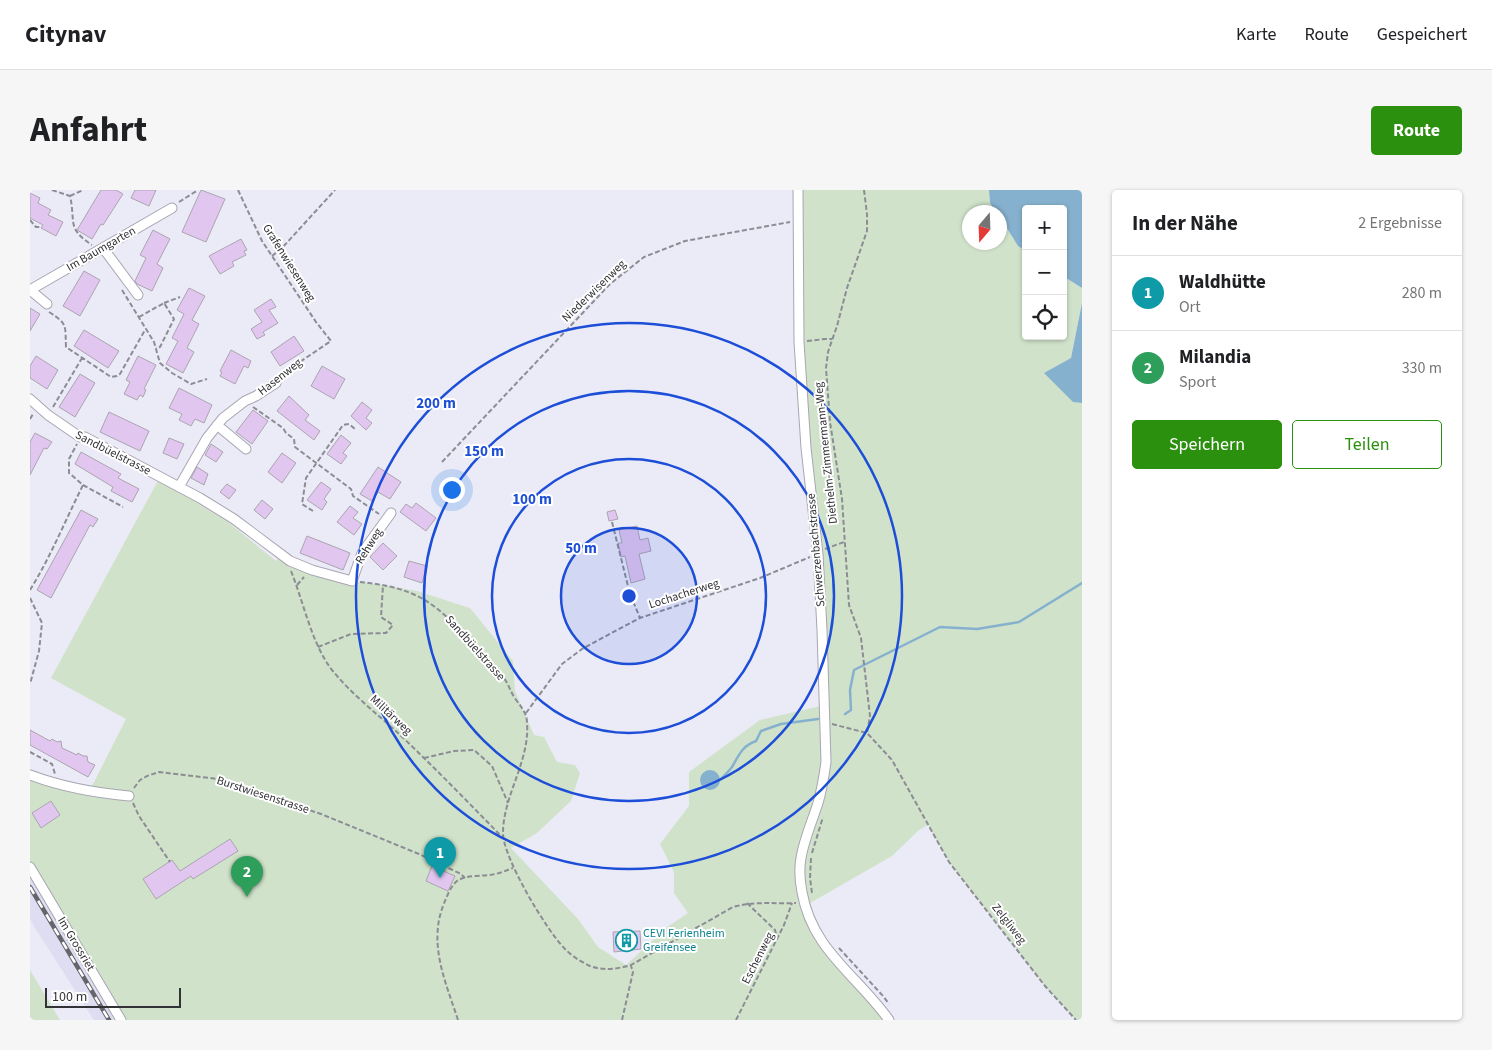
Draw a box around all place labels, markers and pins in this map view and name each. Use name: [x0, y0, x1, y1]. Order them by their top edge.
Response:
centre of rings: [620, 587, 638, 605]
pin: 1: [424, 837, 456, 878]
pin: 2: [231, 856, 263, 897]
place label: CEVI Ferienheim Greifensee: [643, 925, 725, 956]
building icon: CEVI Ferienheim Greifensee: [615, 928, 639, 952]

